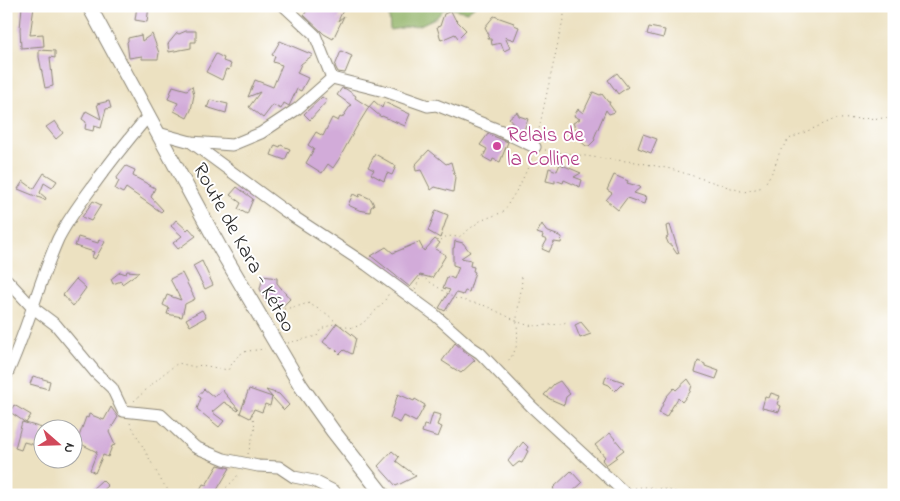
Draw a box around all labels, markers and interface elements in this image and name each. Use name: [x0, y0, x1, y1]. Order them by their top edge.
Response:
place label: Relais de la Colline: [507, 121, 584, 175]
marker: Relais de la Colline: [491, 140, 503, 152]
street label: Route de Kara - Kétao: [184, 158, 302, 338]
north arrow: [32, 418, 82, 468]
text: N: [57, 440, 80, 456]

